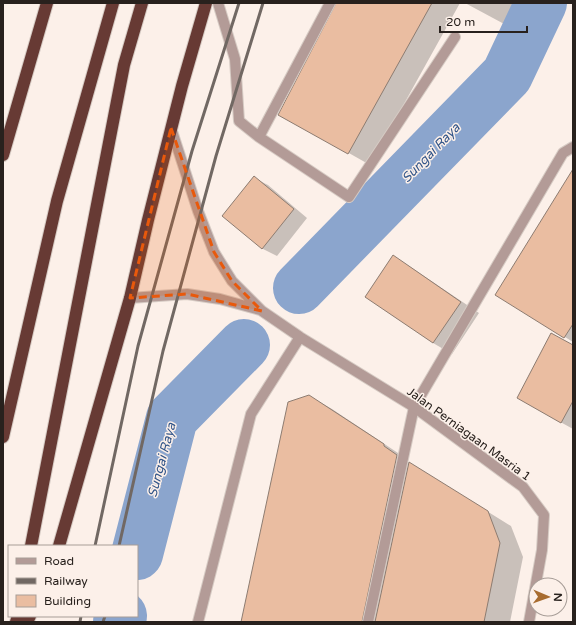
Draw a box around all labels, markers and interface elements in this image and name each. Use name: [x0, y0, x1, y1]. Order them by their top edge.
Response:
scale bar: [440, 8, 527, 34]
text: 20 m: [446, 15, 475, 29]
water label: Sungai Raya: [399, 119, 464, 186]
street label: Jalan Perniagaan Masria 1: [404, 384, 534, 484]
water label: Sungai Raya: [144, 420, 180, 499]
legend: [8, 545, 138, 617]
text: Road: [44, 554, 74, 568]
text: Railway: [44, 574, 88, 588]
north arrow: [528, 577, 568, 617]
text: N: [551, 593, 564, 602]
text: Building: [44, 594, 91, 608]

